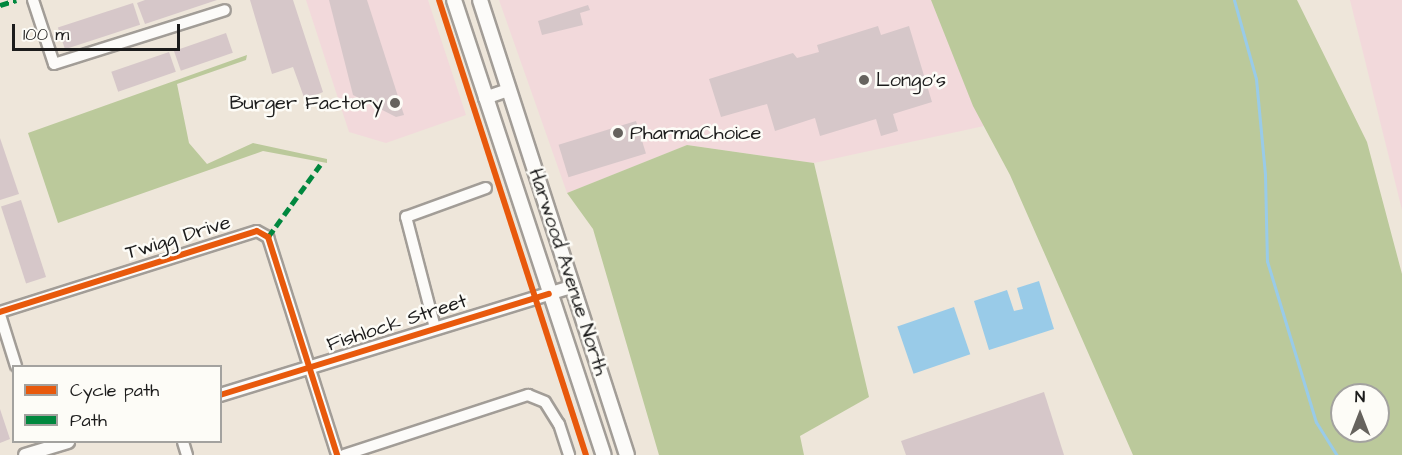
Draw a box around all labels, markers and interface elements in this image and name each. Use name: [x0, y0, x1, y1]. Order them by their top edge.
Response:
scale bar: [15, 12, 183, 50]
text: 100 m: [23, 22, 69, 47]
place label: Longo's: [876, 68, 946, 92]
marker: Longo's: [857, 73, 871, 87]
place label: Burger Factory: [229, 91, 383, 115]
marker: Burger Factory: [388, 96, 402, 110]
place label: PharmaChoice: [630, 121, 761, 145]
marker: PharmaChoice: [611, 126, 625, 140]
street label: Harwood Avenue North: [523, 166, 613, 378]
street label: Twigg Drive: [123, 211, 233, 265]
street label: Fishlock Street: [324, 289, 470, 357]
legend: [12, 365, 222, 443]
text: Cycle path: [70, 378, 159, 403]
north arrow: [1330, 383, 1390, 443]
text: N: [1355, 386, 1365, 408]
text: Path: [70, 408, 107, 433]

